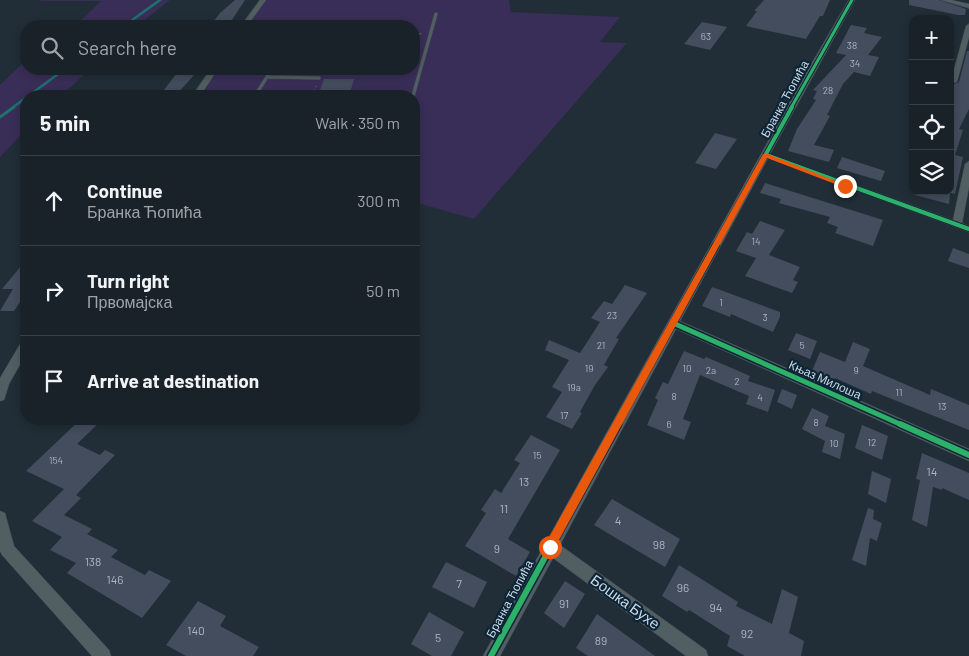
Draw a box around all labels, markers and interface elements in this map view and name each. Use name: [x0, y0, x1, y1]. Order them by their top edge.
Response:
map controls: [909, 15, 954, 195]
button: +: [909, 15, 954, 60]
search box: [20, 20, 420, 75]
house number: 63: [701, 30, 711, 42]
icon: search: [38, 34, 66, 62]
text: Search here: [78, 36, 177, 59]
house number: 38: [847, 39, 857, 51]
street label: Бранка Ћопића: [757, 57, 812, 140]
house number: 34: [850, 57, 860, 69]
button: −: [909, 60, 954, 105]
house number: 28: [823, 84, 833, 96]
button: locate: [909, 105, 954, 150]
text: 5 min: [40, 110, 90, 135]
text: Walk · 350 m: [315, 113, 400, 132]
button: layers: [909, 150, 954, 195]
route end: [834, 175, 857, 198]
text: Continue: [87, 179, 163, 202]
icon: ahead: [40, 187, 68, 215]
text: 300 m: [357, 191, 400, 210]
text: Бранка Ћопића: [87, 202, 202, 221]
house number: 14: [751, 235, 761, 247]
text: Turn right: [87, 269, 169, 292]
icon: right: [40, 277, 68, 305]
text: 50 m: [366, 281, 400, 300]
text: Првомајска: [87, 292, 172, 311]
house number: 1: [719, 296, 723, 308]
house number: 23: [607, 309, 617, 321]
house number: 3: [762, 311, 768, 323]
house number: 21: [597, 339, 605, 351]
house number: 5: [799, 339, 805, 351]
street label: Књаз Милоша: [787, 357, 864, 401]
house number: 19: [585, 362, 593, 374]
house number: 10: [682, 362, 692, 374]
house number: 2a: [706, 364, 716, 376]
house number: 9: [853, 364, 859, 376]
icon: arrive: [40, 367, 68, 395]
text: Arrive at destination: [87, 369, 259, 392]
house number: 2: [734, 375, 740, 387]
house number: 19a: [567, 381, 581, 393]
house number: 11: [895, 386, 903, 398]
house number: 8: [671, 390, 677, 402]
house number: 4: [757, 391, 763, 403]
house number: 13: [938, 400, 946, 412]
house number: 17: [560, 409, 568, 421]
house number: 8: [813, 416, 819, 428]
house number: 6: [666, 418, 672, 430]
house number: 12: [868, 436, 876, 448]
house number: 10: [829, 437, 839, 449]
house number: 15: [533, 449, 541, 461]
house number: 154: [49, 454, 63, 466]
house number: 14: [927, 464, 937, 478]
house number: 13: [519, 474, 529, 488]
house number: 11: [500, 501, 508, 515]
house number: 4: [615, 513, 621, 527]
route start: [539, 536, 562, 559]
house number: 98: [653, 537, 665, 551]
house number: 9: [494, 541, 500, 555]
house number: 138: [85, 554, 101, 568]
street label: Бранка Ћопића: [483, 557, 536, 640]
street label: Бошка Бухе: [587, 570, 664, 632]
house number: 146: [107, 572, 124, 586]
house number: 7: [456, 576, 462, 590]
house number: 96: [677, 580, 689, 594]
house number: 91: [559, 596, 569, 610]
house number: 94: [710, 600, 722, 614]
house number: 140: [187, 623, 205, 637]
house number: 92: [741, 626, 753, 640]
house number: 5: [435, 630, 441, 644]
house number: 89: [595, 633, 607, 647]

